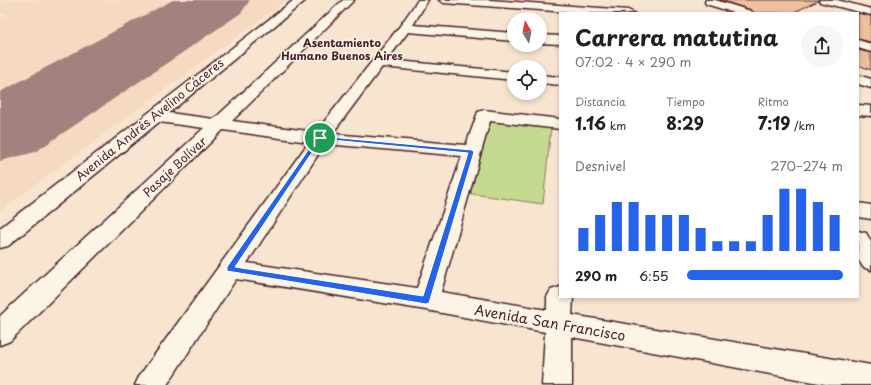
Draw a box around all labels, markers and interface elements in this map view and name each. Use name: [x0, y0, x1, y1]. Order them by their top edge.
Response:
north arrow: [507, 12, 547, 52]
map controls: [507, 12, 547, 100]
text: Carrera matutina: [575, 20, 778, 53]
button: share: [801, 25, 843, 67]
district label: Asentamiento Humano Buenos Aires: [281, 34, 403, 64]
text: 07:02 · 4 × 290 m: [575, 52, 691, 71]
street label: Avenida Andrés Avelino Cáceres: [71, 53, 228, 185]
button: locate: [507, 60, 547, 100]
text: Distancia: [575, 93, 626, 110]
text: Tiempo: [666, 93, 705, 110]
text: Ritmo: [758, 93, 789, 110]
text: 1.16: [575, 110, 606, 136]
text: 8:29: [666, 110, 704, 136]
text: 7:19: [758, 110, 790, 136]
text: km: [606, 117, 626, 134]
text: /km: [790, 117, 815, 134]
pin: [303, 121, 337, 155]
icon: arrive: [309, 127, 331, 149]
street label: Pasaje Bolívar: [138, 132, 211, 201]
text: Desnivel: [575, 156, 626, 175]
text: 270–274 m: [771, 156, 843, 175]
text: 290 m: [575, 266, 617, 285]
text: 6:55: [639, 266, 669, 285]
street label: Avenida San Francisco: [473, 299, 627, 346]

